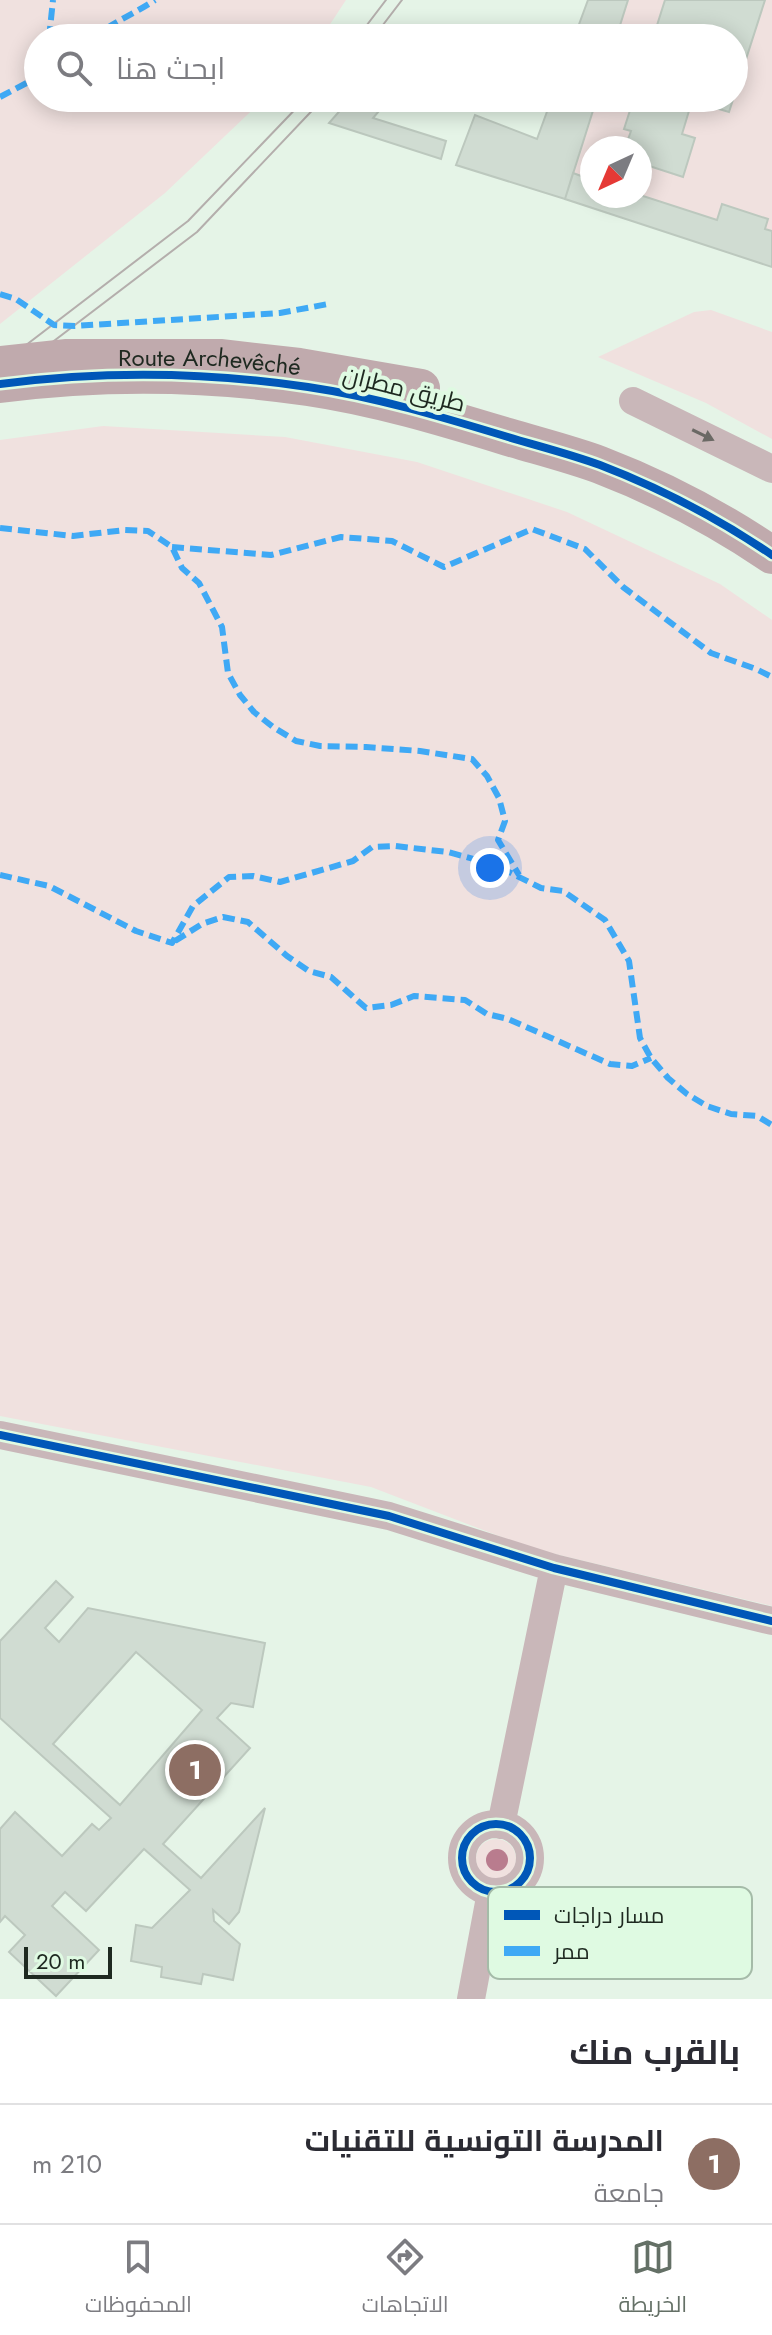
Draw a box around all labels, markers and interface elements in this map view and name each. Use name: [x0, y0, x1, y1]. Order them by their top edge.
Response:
search box: [24, 24, 748, 112]
icon: search: [52, 46, 96, 90]
text: ابحث هنا: [116, 47, 225, 90]
north arrow: [580, 136, 652, 208]
street label: Route Archevêché: [118, 340, 303, 384]
street label: طريق مطران: [339, 356, 469, 421]
one-way arrow: [691, 428, 714, 442]
your location: [470, 848, 510, 888]
pin: 1: [169, 1740, 221, 1800]
legend: [488, 1887, 752, 1979]
text: مسار دراجات: [554, 1899, 664, 1931]
text: ممر: [552, 1935, 590, 1967]
scale bar: [24, 1943, 112, 1979]
text: 20 m: [36, 1945, 85, 1977]
text: بالقرب منك: [569, 2028, 740, 2077]
text: المدرسة التونسية للتقنيات: [305, 2119, 664, 2162]
text: 210 m: [32, 2145, 102, 2183]
text: 1: [707, 2145, 721, 2183]
text: جامعة: [594, 2174, 664, 2212]
tab: المحفوظات: [85, 2235, 192, 2325]
tab: الاتجاهات: [362, 2235, 449, 2325]
tab: الخريطة: [618, 2235, 687, 2325]

